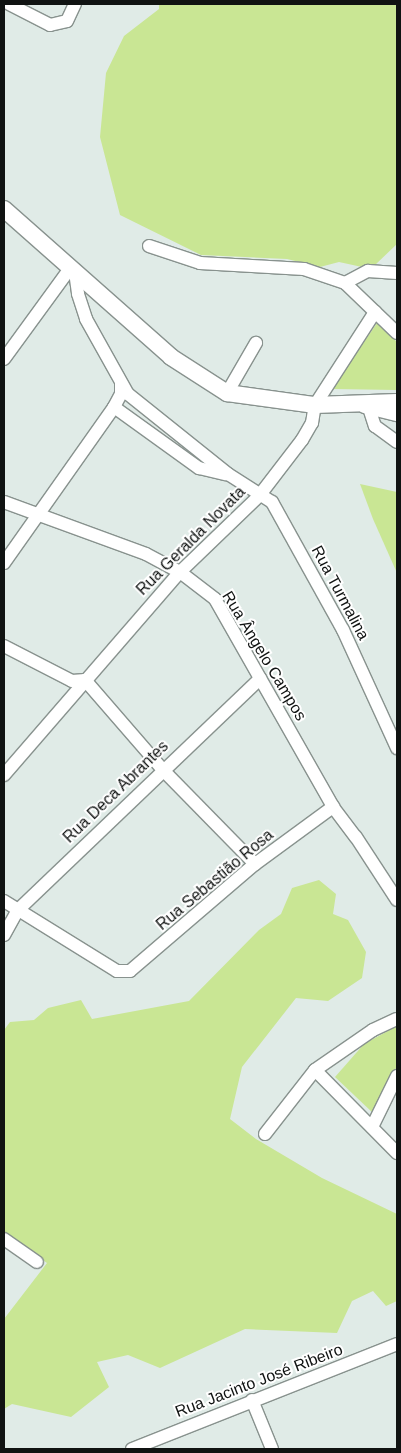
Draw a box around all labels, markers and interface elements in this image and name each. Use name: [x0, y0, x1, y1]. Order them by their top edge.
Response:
street label: Rua Geralda Novata: [133, 483, 249, 599]
street label: Rua Turmalina: [307, 542, 373, 644]
street label: Rua Ângelo Campos: [218, 588, 310, 724]
street label: Rua Deca Abrantes: [59, 737, 173, 847]
street label: Rua Sebastião Rosa: [153, 825, 277, 935]
street label: Rua Jacinto José Ribeiro: [173, 1340, 345, 1422]

